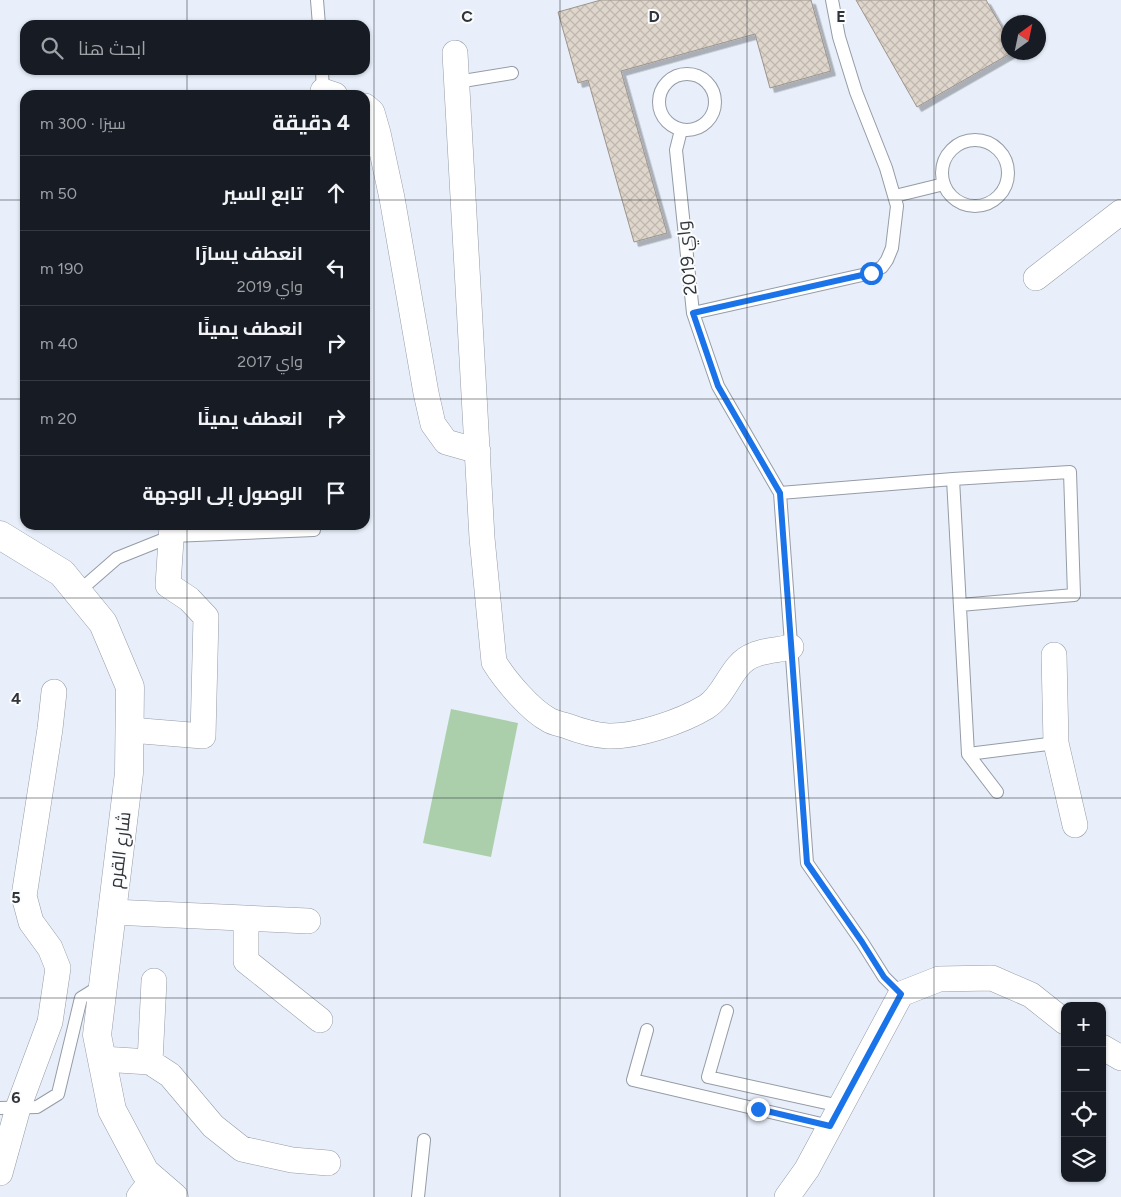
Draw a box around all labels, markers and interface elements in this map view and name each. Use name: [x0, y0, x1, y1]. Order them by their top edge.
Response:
text: C: [461, 7, 473, 26]
text: D: [648, 7, 660, 26]
text: E: [836, 7, 846, 26]
north arrow: [1001, 15, 1046, 60]
search box: [20, 20, 370, 75]
icon: search: [38, 34, 66, 62]
text: ابحث هنا: [78, 37, 146, 60]
text: 4 دقيقة: [272, 110, 350, 135]
text: سيرًا · 300 m: [40, 114, 126, 133]
icon: ahead: [322, 179, 350, 207]
text: تابع السير: [223, 182, 303, 205]
text: 50 m: [40, 184, 77, 203]
street label: واي 2019: [672, 220, 705, 296]
text: انعطف يسارًا: [195, 242, 303, 265]
icon: left: [322, 254, 350, 282]
text: 190 m: [40, 259, 84, 278]
route start: [860, 262, 883, 285]
text: واي 2019: [237, 277, 303, 296]
text: انعطف يمينًا: [197, 317, 303, 340]
icon: right: [322, 329, 350, 357]
text: 40 m: [40, 334, 78, 353]
text: واي 2017: [237, 352, 303, 371]
icon: right: [322, 404, 350, 432]
text: انعطف يمينًا: [197, 407, 303, 430]
text: 20 m: [40, 409, 77, 428]
icon: arrive: [322, 479, 350, 507]
text: الوصول إلى الوجهة: [143, 482, 303, 505]
text: 4: [11, 689, 21, 708]
street label: شارع القرم: [104, 810, 137, 890]
text: 5: [11, 888, 21, 907]
map controls: [1061, 1002, 1106, 1182]
button: +: [1061, 1002, 1106, 1047]
button: −: [1061, 1047, 1106, 1092]
text: 6: [11, 1088, 21, 1107]
button: locate: [1061, 1092, 1106, 1137]
route end: [747, 1098, 770, 1121]
button: layers: [1061, 1137, 1106, 1182]

